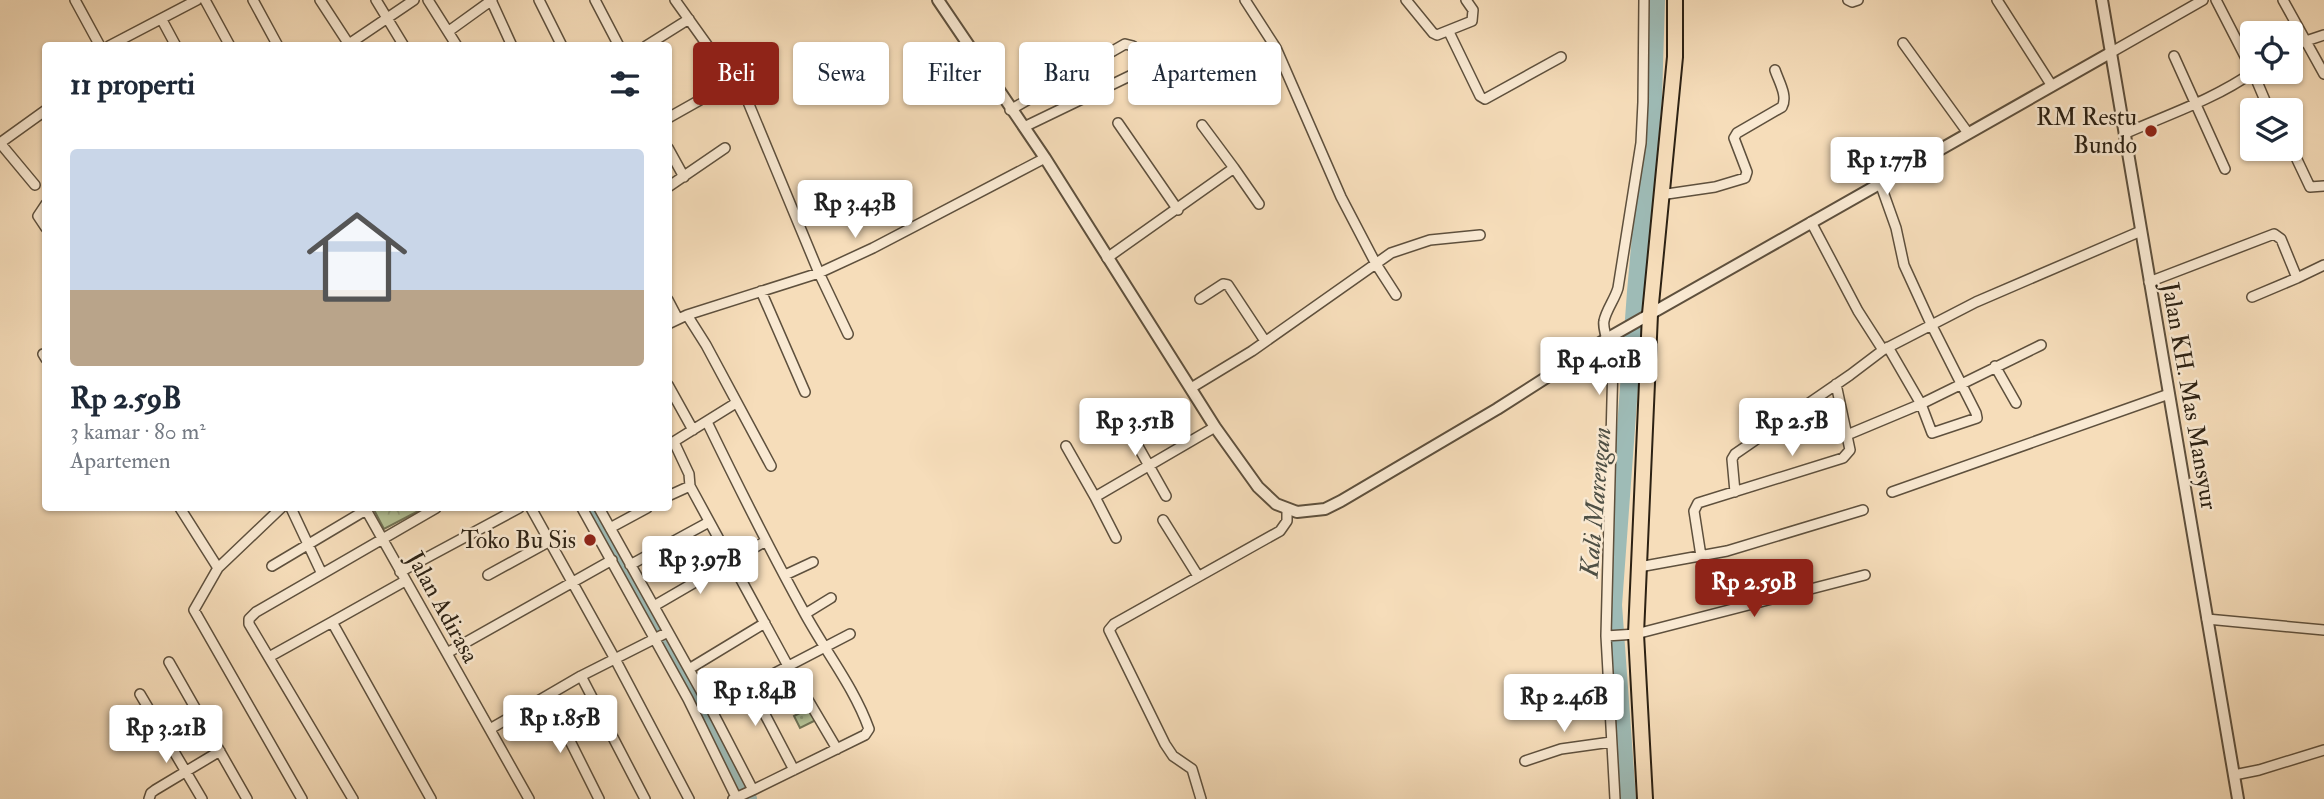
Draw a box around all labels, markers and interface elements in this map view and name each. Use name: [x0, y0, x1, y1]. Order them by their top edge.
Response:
map controls: [2240, 21, 2303, 161]
button: locate: [2240, 21, 2303, 84]
chip: Beli: [693, 42, 779, 105]
chip: Sewa: [793, 42, 889, 105]
chip: Filter: [903, 42, 1005, 105]
chip: Baru: [1019, 42, 1114, 105]
chip: Apartemen: [1128, 42, 1281, 105]
icon: filters: [606, 65, 644, 103]
text: 11 properti: [70, 66, 195, 103]
button: layers: [2240, 98, 2303, 161]
place label: RM Restu Bundo: [2036, 102, 2137, 161]
marker: RM Restu Bundo: [2143, 123, 2159, 139]
pin: Rp 1.77B: [1815, 138, 1959, 197]
text: Rp 1.77B: [1847, 145, 1927, 174]
pin: Rp 3.43B: [783, 180, 927, 240]
text: Rp 3.43B: [814, 188, 896, 217]
icon: home: [294, 194, 420, 320]
street label: Jalan KH. Mas Mansyur: [2154, 279, 2225, 512]
pin: Rp 4.01B: [1527, 338, 1671, 397]
text: Rp 4.01B: [1556, 345, 1642, 374]
text: Rp 2.59B: [70, 380, 182, 417]
pin: Rp 3.51B: [1063, 398, 1207, 458]
pin: Rp 2.5B: [1727, 398, 1857, 458]
text: Rp 3.51B: [1095, 406, 1175, 435]
text: Rp 2.5B: [1755, 406, 1829, 435]
text: 3 kamar · 80 m²: [70, 417, 206, 446]
water label: Kali Marengan: [1573, 426, 1619, 581]
text: Apartemen: [70, 446, 171, 475]
place label: Toko Bu Sis: [461, 525, 576, 556]
marker: Toko Bu Sis: [582, 532, 598, 548]
pin: Rp 3.97B: [628, 536, 772, 596]
text: Rp 3.97B: [658, 544, 742, 573]
street label: Jalan Adirasa: [399, 545, 486, 669]
pin: Rp 2.59B: [1682, 560, 1826, 619]
text: Rp 2.59B: [1711, 567, 1797, 596]
pin: Rp 1.84B: [683, 668, 827, 728]
pin: Rp 2.46B: [1492, 674, 1636, 734]
text: Rp 1.84B: [713, 676, 797, 705]
text: Rp 2.46B: [1520, 682, 1608, 711]
pin: Rp 1.85B: [488, 696, 632, 755]
text: Rp 1.85B: [519, 703, 601, 732]
pin: Rp 3.21B: [94, 706, 238, 765]
text: Rp 3.21B: [125, 713, 207, 742]

